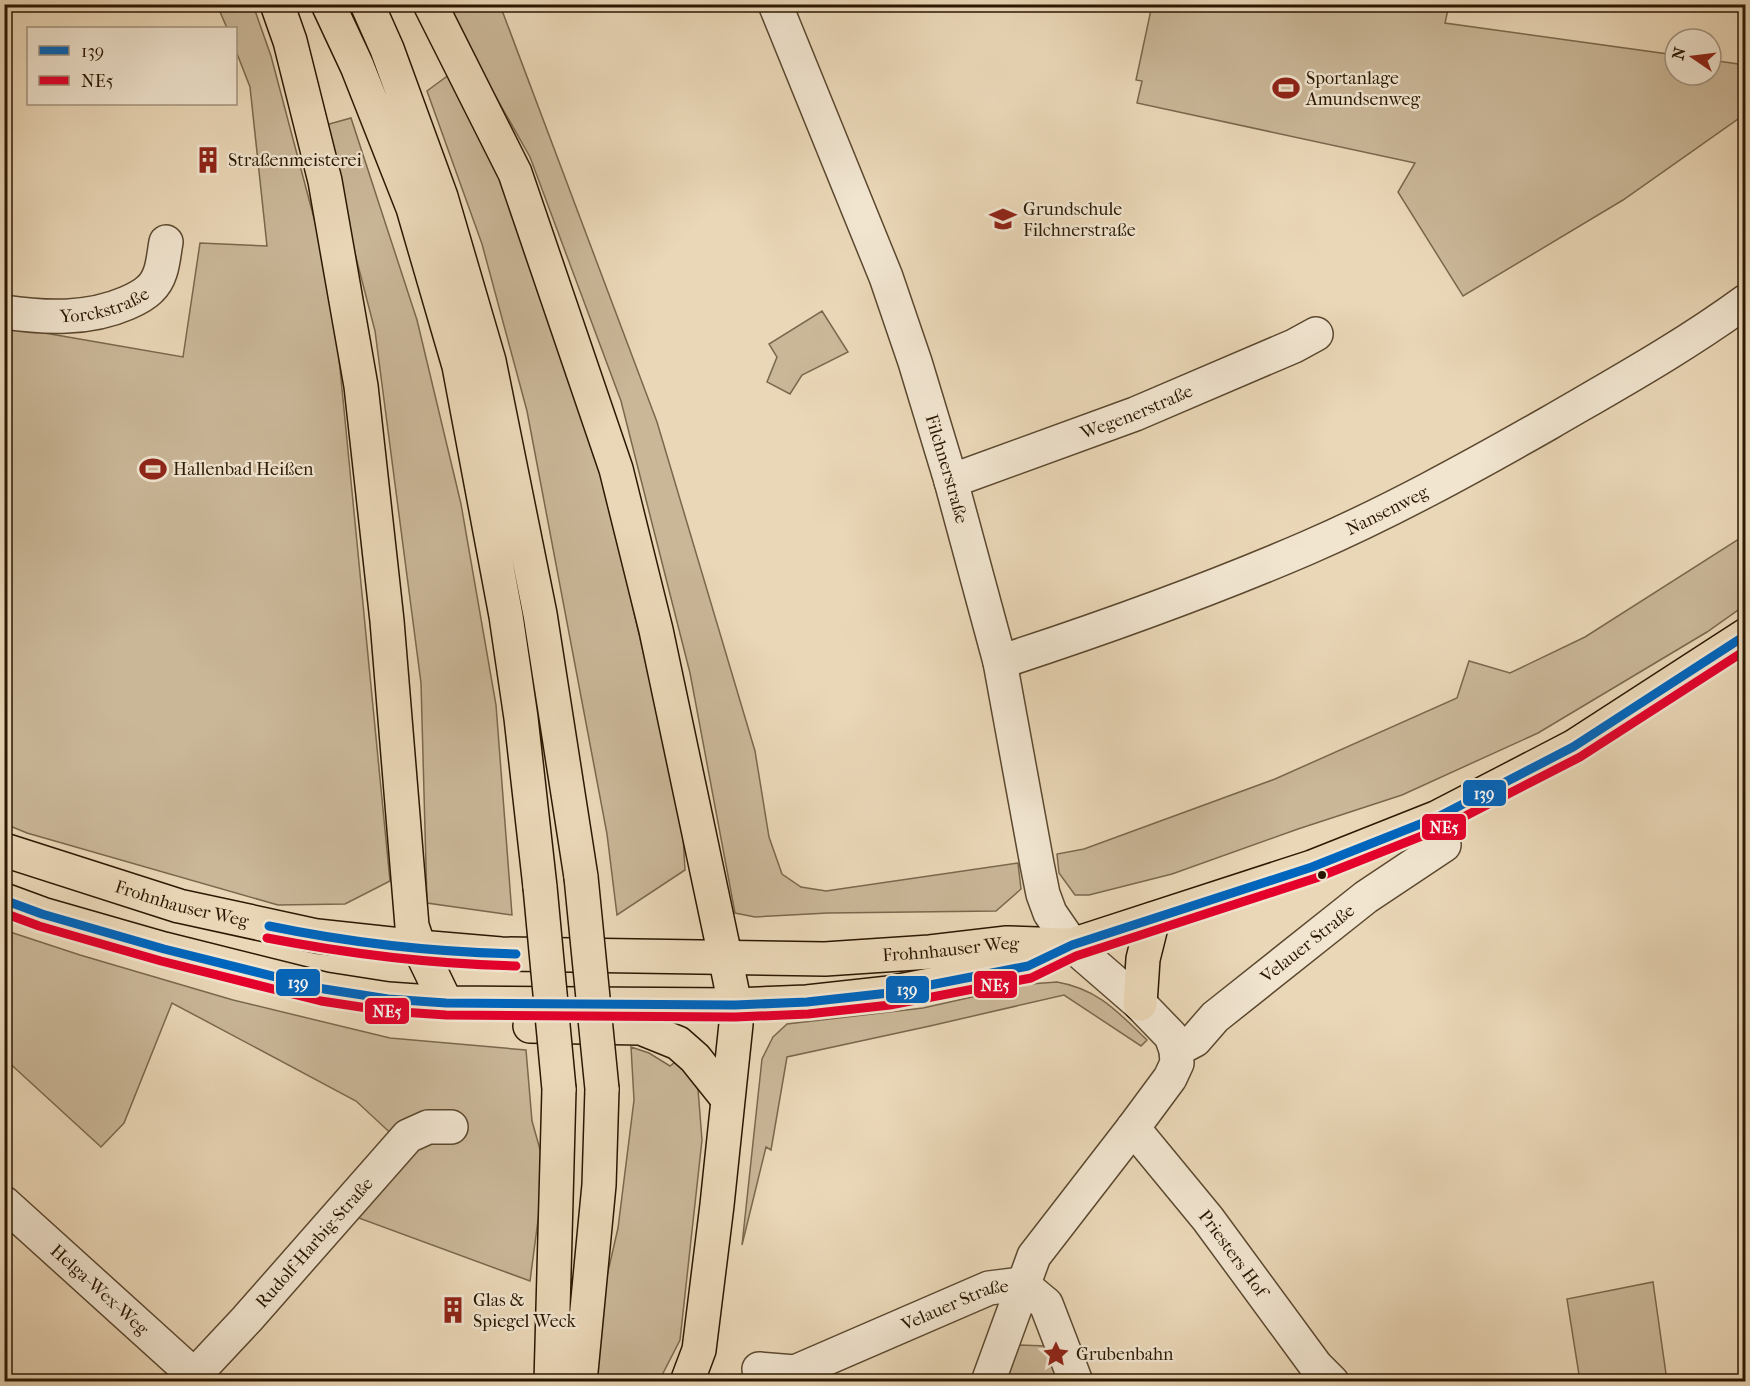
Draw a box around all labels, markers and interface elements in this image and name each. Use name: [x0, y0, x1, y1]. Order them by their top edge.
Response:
legend: [27, 27, 237, 105]
north arrow: [1663, 27, 1723, 87]
text: 139: [81, 41, 104, 62]
text: N: [1668, 44, 1690, 62]
place label: Sportanlage Amundsenweg: [1305, 68, 1420, 110]
text: NE5: [81, 71, 114, 92]
sports icon: Sportanlage Amundsenweg: [1271, 73, 1301, 103]
building icon: Straßenmeisterei: [193, 145, 223, 175]
place label: Straßenmeisterei: [228, 150, 362, 171]
place label: Grundschule Filchnerstraße: [1023, 199, 1136, 241]
school or university icon: Grundschule Filchnerstraße: [988, 204, 1018, 234]
street label: Yorckstraße: [58, 283, 153, 327]
street label: Wegenerstraße: [1077, 381, 1196, 444]
street label: Filchnerstraße: [920, 412, 972, 526]
sports icon: Hallenbad Heißen: [138, 454, 168, 484]
place label: Hallenbad Heißen: [173, 459, 314, 480]
street label: Nansenweg: [1343, 481, 1432, 540]
line badge: 139: [1462, 779, 1507, 807]
text: 139: [1474, 784, 1494, 804]
line badge: NE5: [1421, 813, 1467, 841]
text: NE5: [1430, 818, 1458, 837]
unlabelled marker: [1316, 869, 1328, 881]
street label: Frohnhauser Weg: [112, 876, 251, 932]
street label: Velauer Straße: [1256, 900, 1359, 988]
street label: Frohnhauser Weg: [882, 933, 1020, 966]
line badge: 139: [275, 968, 321, 997]
line badge: NE5: [973, 970, 1018, 999]
text: 139: [288, 973, 308, 993]
line badge: 139: [885, 975, 930, 1004]
text: NE5: [981, 976, 1009, 995]
text: 139: [897, 980, 917, 1000]
line badge: NE5: [364, 997, 410, 1025]
text: NE5: [373, 1002, 401, 1021]
street label: Rudolf-Harbig-Straße: [252, 1173, 378, 1313]
street label: Priesters Hof: [1194, 1206, 1273, 1304]
street label: Helga-Wex-Weg: [46, 1240, 153, 1340]
street label: Velauer Straße: [897, 1276, 1010, 1336]
place label: Glas & Spiegel Weck: [473, 1290, 577, 1332]
building icon: Glas & Spiegel Weck: [438, 1295, 468, 1325]
place icon: Grubenbahn: [1041, 1339, 1071, 1369]
place label: Grubenbahn: [1076, 1344, 1174, 1365]

